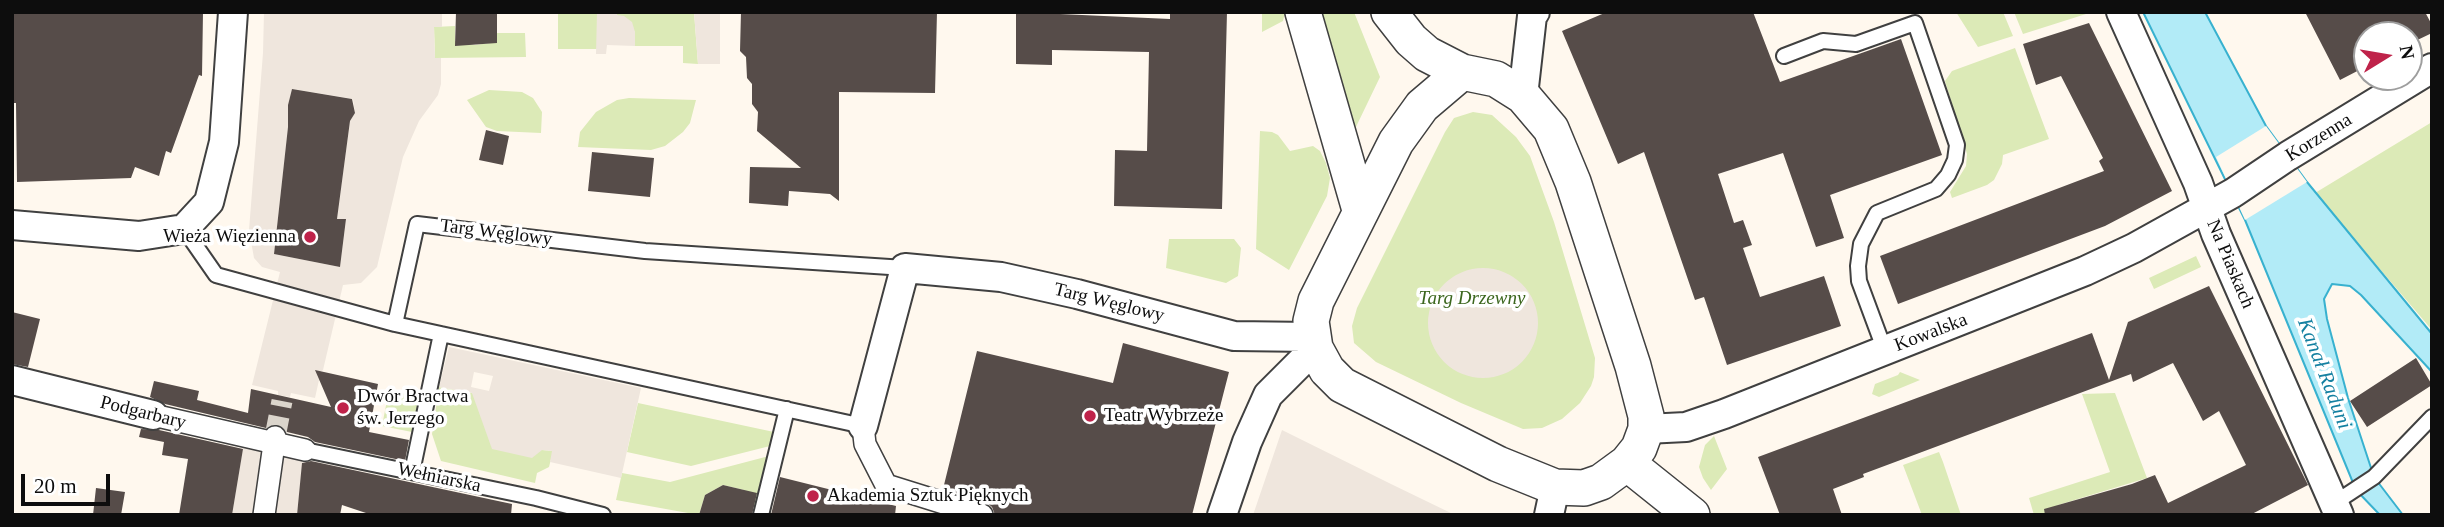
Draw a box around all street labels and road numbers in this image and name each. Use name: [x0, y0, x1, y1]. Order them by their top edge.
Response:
street label: Korzenna: [2282, 109, 2356, 167]
street label: Targ Węglowy: [439, 215, 553, 251]
street label: Na Piaskach: [2201, 216, 2259, 312]
street label: Targ Węglowy: [1052, 278, 1166, 328]
street label: Kowalska: [1891, 309, 1971, 357]
street label: Podgarbary: [98, 391, 188, 435]
street label: Wełniarska: [395, 458, 483, 498]

